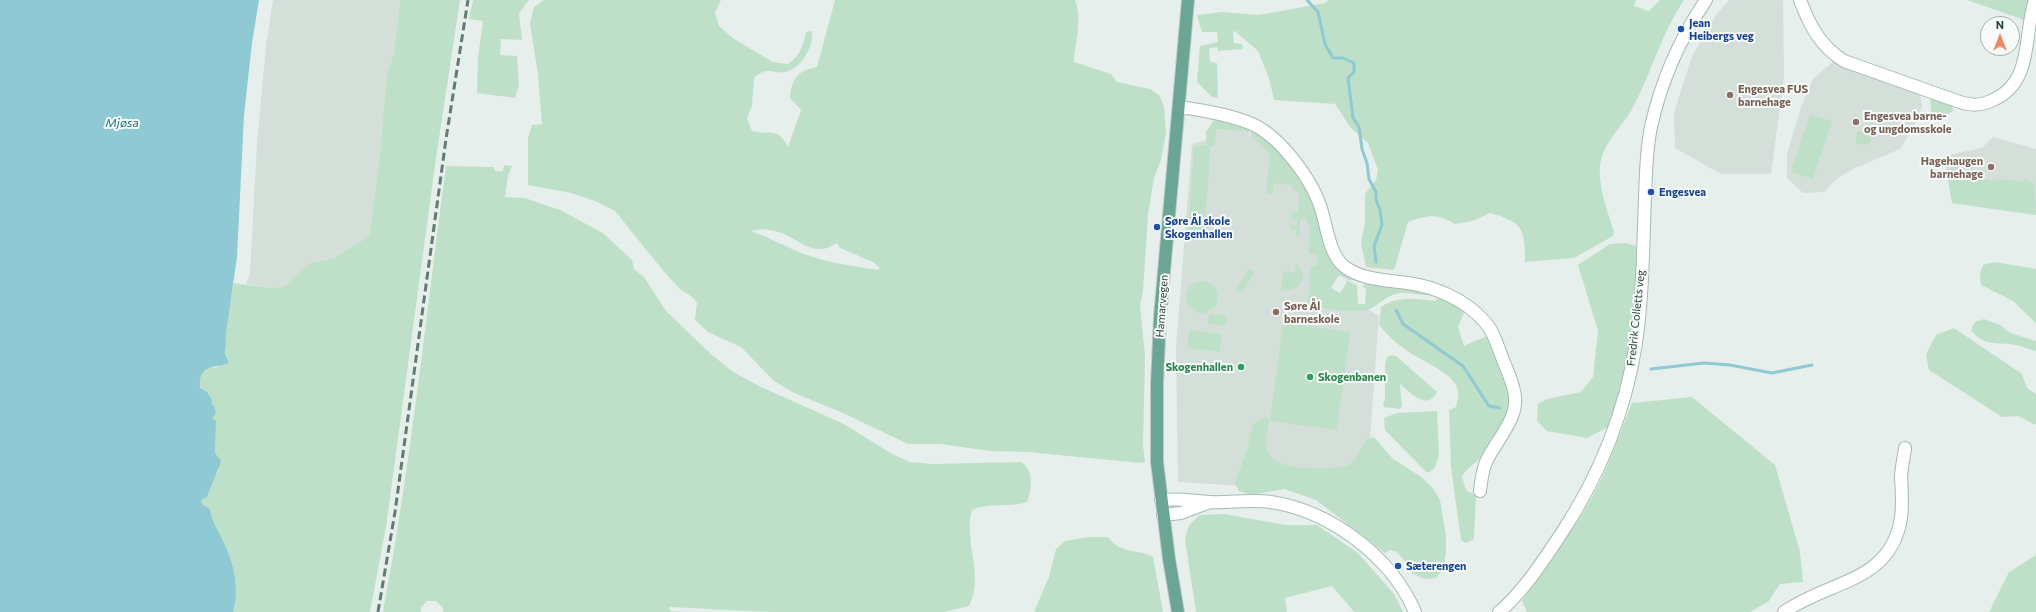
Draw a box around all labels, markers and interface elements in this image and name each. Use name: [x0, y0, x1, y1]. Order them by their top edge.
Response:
place label: Jean Heibergs veg: [1689, 16, 1754, 42]
north arrow: [1980, 16, 2020, 56]
text: N: [1996, 18, 2004, 31]
marker: Jean Heibergs veg: [1676, 24, 1686, 34]
place label: Engesvea FUS barnehage: [1738, 82, 1808, 108]
marker: Engesvea FUS barnehage: [1725, 90, 1735, 100]
place label: Engesvea barne- og ungdomsskole: [1864, 109, 1952, 135]
water label: Mjøsa: [105, 116, 139, 130]
marker: Engesvea barne- og ungdomsskole: [1851, 117, 1861, 127]
place label: Hagehaugen barnehage: [1921, 154, 1983, 180]
marker: Hagehaugen barnehage: [1986, 162, 1996, 172]
place label: Engesvea: [1659, 185, 1706, 199]
marker: Engesvea: [1646, 187, 1656, 197]
place label: Søre Ål skole Skogenhallen: [1165, 214, 1233, 240]
marker: Søre Ål skole Skogenhallen: [1152, 222, 1162, 232]
street label: Fredrik Colletts veg: [1624, 269, 1648, 367]
street label: Hamarvegen: [1153, 274, 1171, 338]
place label: Søre Ål barneskole: [1284, 299, 1340, 325]
marker: Søre Ål barneskole: [1271, 307, 1281, 317]
place label: Skogenhallen: [1165, 360, 1233, 374]
marker: Skogenhallen: [1236, 362, 1246, 372]
place label: Skogenbanen: [1318, 370, 1386, 384]
marker: Skogenbanen: [1305, 372, 1315, 382]
place label: Sæterengen: [1406, 559, 1466, 573]
marker: Sæterengen: [1393, 561, 1403, 571]

